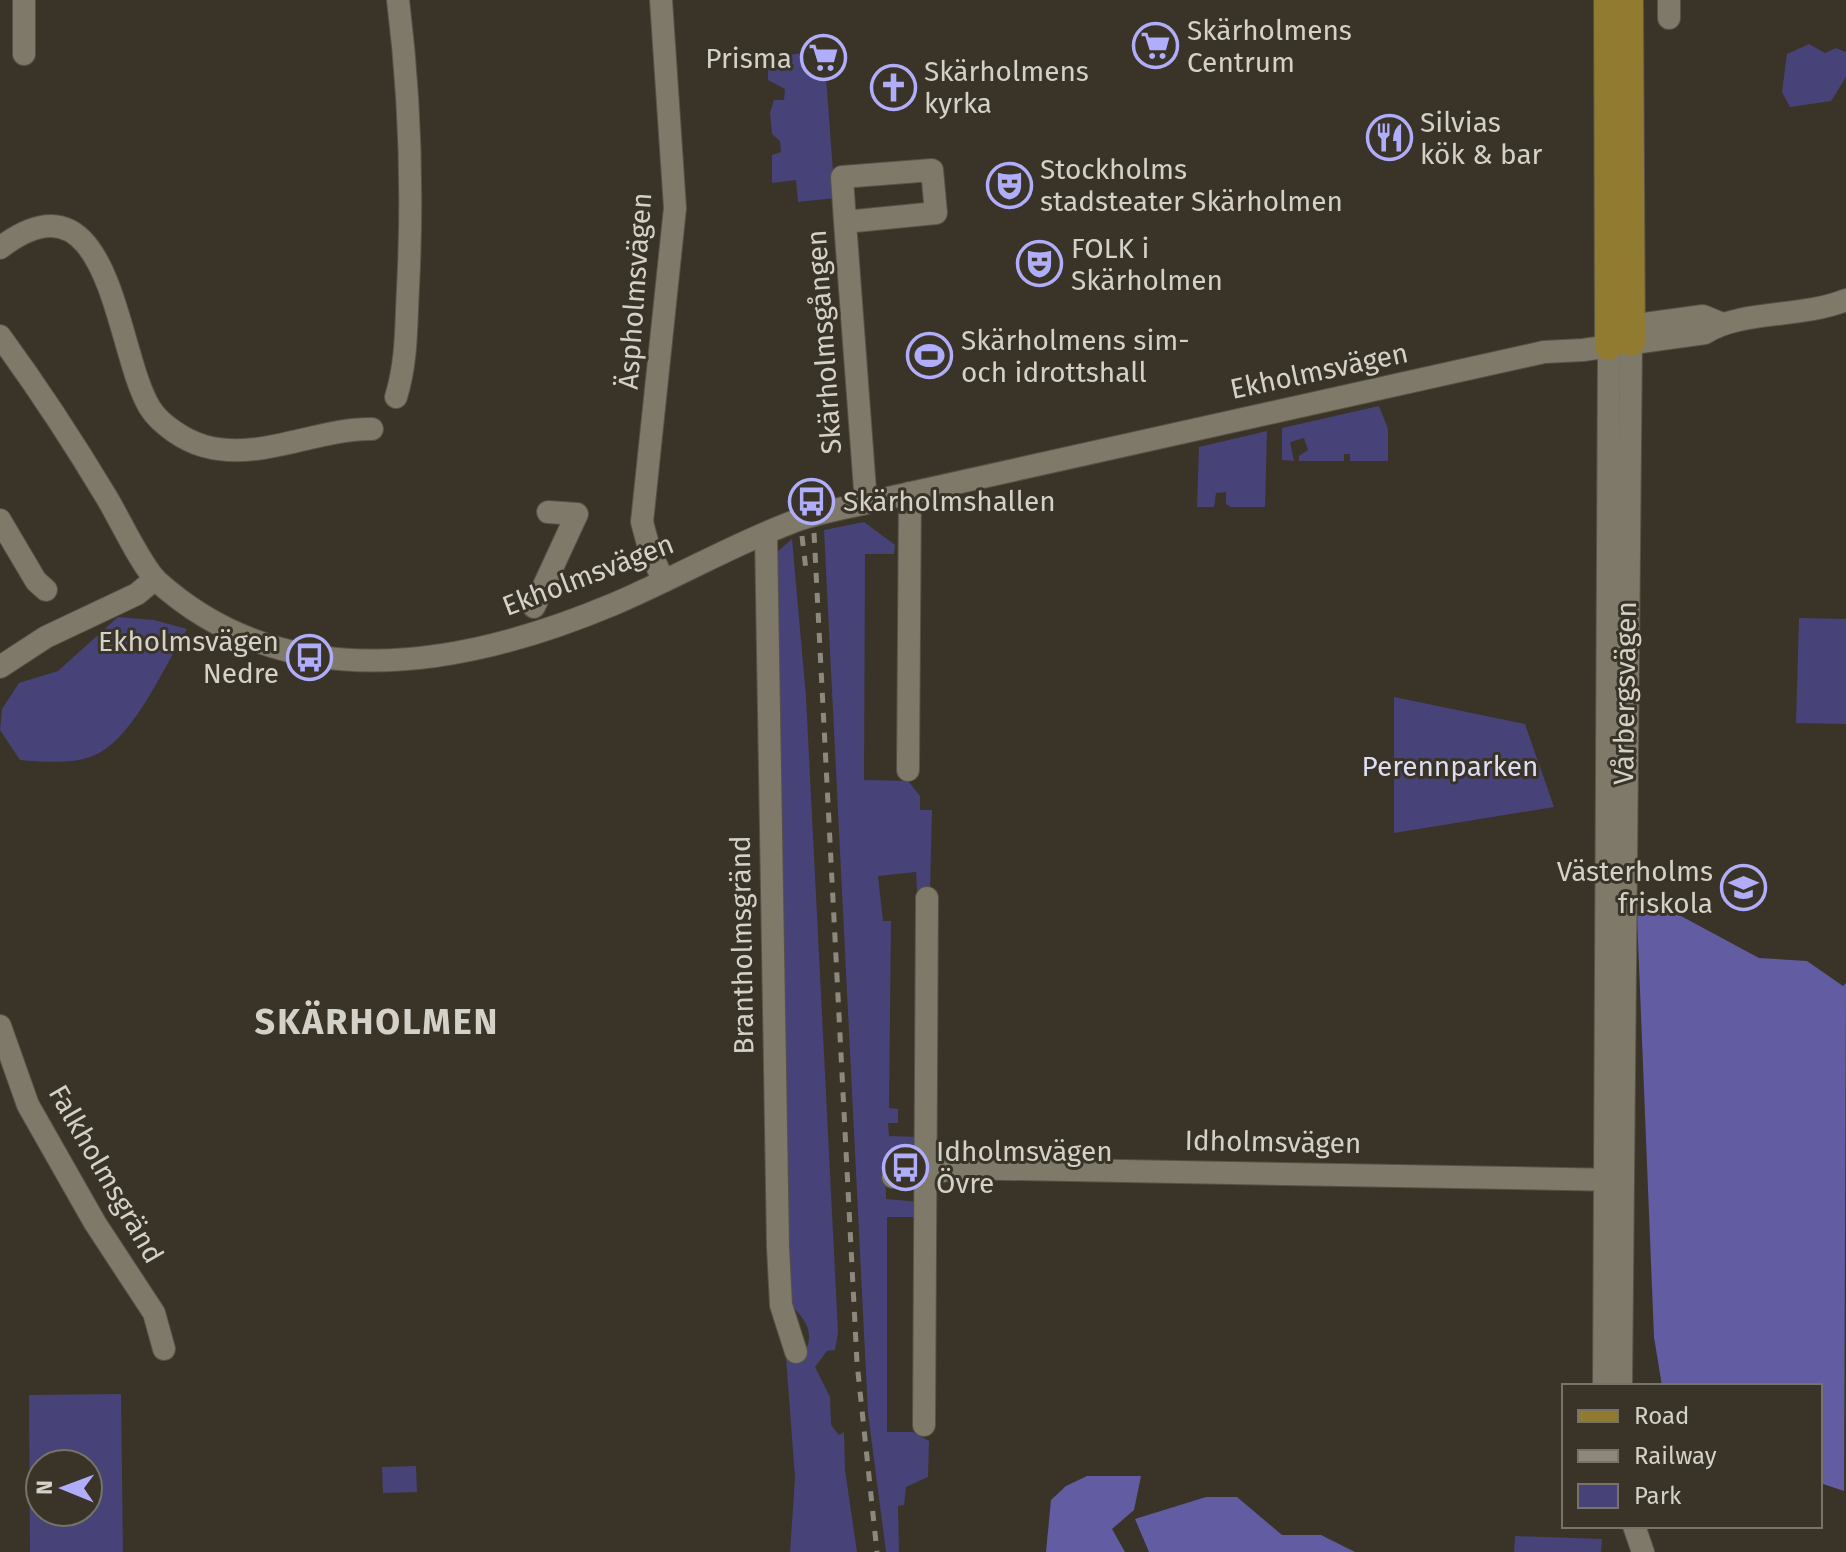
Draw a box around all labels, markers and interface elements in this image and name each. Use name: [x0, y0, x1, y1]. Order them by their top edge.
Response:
place label: Skärholmens Centrum: [1187, 14, 1352, 79]
supermarket icon: Skärholmens Centrum: [1132, 22, 1180, 70]
supermarket icon: Prisma: [799, 34, 847, 82]
place label: Prisma: [705, 42, 792, 75]
place label: Skärholmens kyrka: [924, 55, 1089, 120]
church icon: Skärholmens kyrka: [869, 63, 917, 111]
place label: Silvias kök & bar: [1420, 106, 1543, 171]
restaurant icon: Silvias kök & bar: [1365, 114, 1413, 162]
place label: Stockholms stadsteater Skärholmen: [1040, 153, 1343, 218]
theatre icon: Stockholms stadsteater Skärholmen: [985, 161, 1033, 209]
street label: Äspholmsvägen: [612, 191, 658, 391]
street label: Skärholmsgången: [800, 229, 848, 455]
place label: FOLK i Skärholmen: [1071, 232, 1223, 297]
theatre icon: FOLK i Skärholmen: [1016, 240, 1064, 288]
place label: Skärholmens sim- och idrottshall: [961, 324, 1190, 389]
sports icon: Skärholmens sim- och idrottshall: [906, 332, 954, 380]
street label: Ekholmsvägen: [1227, 336, 1411, 406]
bus stop icon: Skärholmshallen: [788, 477, 836, 525]
place label: Skärholmshallen: [843, 485, 1056, 518]
street label: Ekholmsvägen: [498, 527, 678, 623]
street label: Vårbergsvägen: [1607, 601, 1643, 785]
place label: Ekholmsvägen Nedre: [98, 625, 279, 690]
bus stop icon: Ekholmsvägen Nedre: [286, 633, 334, 681]
park label: Perennparken: [1362, 750, 1538, 783]
street label: Brantholmsgränd: [724, 835, 760, 1055]
place label: Västerholms friskola: [1557, 855, 1713, 920]
school or university icon: Västerholms friskola: [1720, 863, 1768, 911]
district label: SKÄRHOLMEN: [255, 1000, 499, 1044]
street label: Falkholmsgränd: [42, 1079, 170, 1269]
street label: Idholmsvägen: [1184, 1124, 1362, 1160]
place label: Idholmsvägen Övre: [936, 1135, 1113, 1200]
bus stop icon: Idholmsvägen Övre: [881, 1143, 929, 1191]
legend: [1562, 1384, 1822, 1528]
text: Road: [1634, 1402, 1689, 1430]
text: Railway: [1634, 1442, 1717, 1470]
north arrow: [24, 1448, 104, 1528]
text: N: [31, 1480, 58, 1495]
text: Park: [1634, 1482, 1682, 1510]

